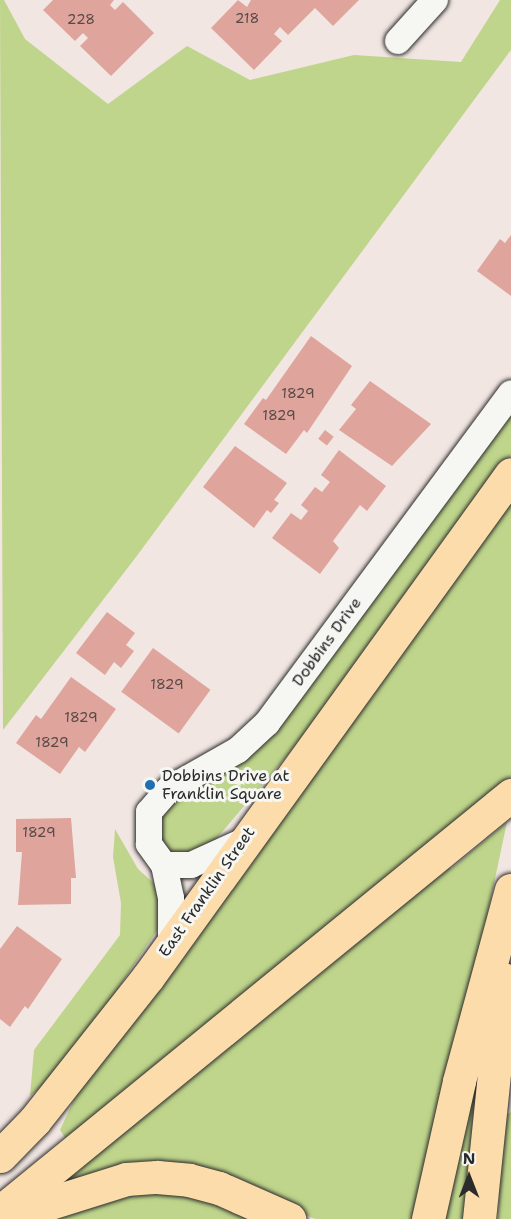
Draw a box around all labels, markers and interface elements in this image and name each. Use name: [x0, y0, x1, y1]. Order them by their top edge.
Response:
house number: 218: [235, 10, 259, 26]
house number: 228: [67, 11, 95, 27]
house number: 1829: [281, 385, 315, 401]
house number: 1829: [262, 407, 296, 423]
street label: Dobbins Drive: [288, 594, 366, 690]
house number: 1829: [150, 676, 184, 692]
house number: 1829: [64, 709, 98, 725]
house number: 1829: [35, 734, 69, 750]
place label: Dobbins Drive at Franklin Square: [162, 766, 290, 804]
marker: Dobbins Drive at Franklin Square: [143, 778, 157, 792]
street label: East Franklin Street: [155, 823, 259, 961]
house number: 1829: [22, 824, 56, 840]
north arrow: [439, 1147, 499, 1207]
text: N: [463, 1148, 475, 1169]

